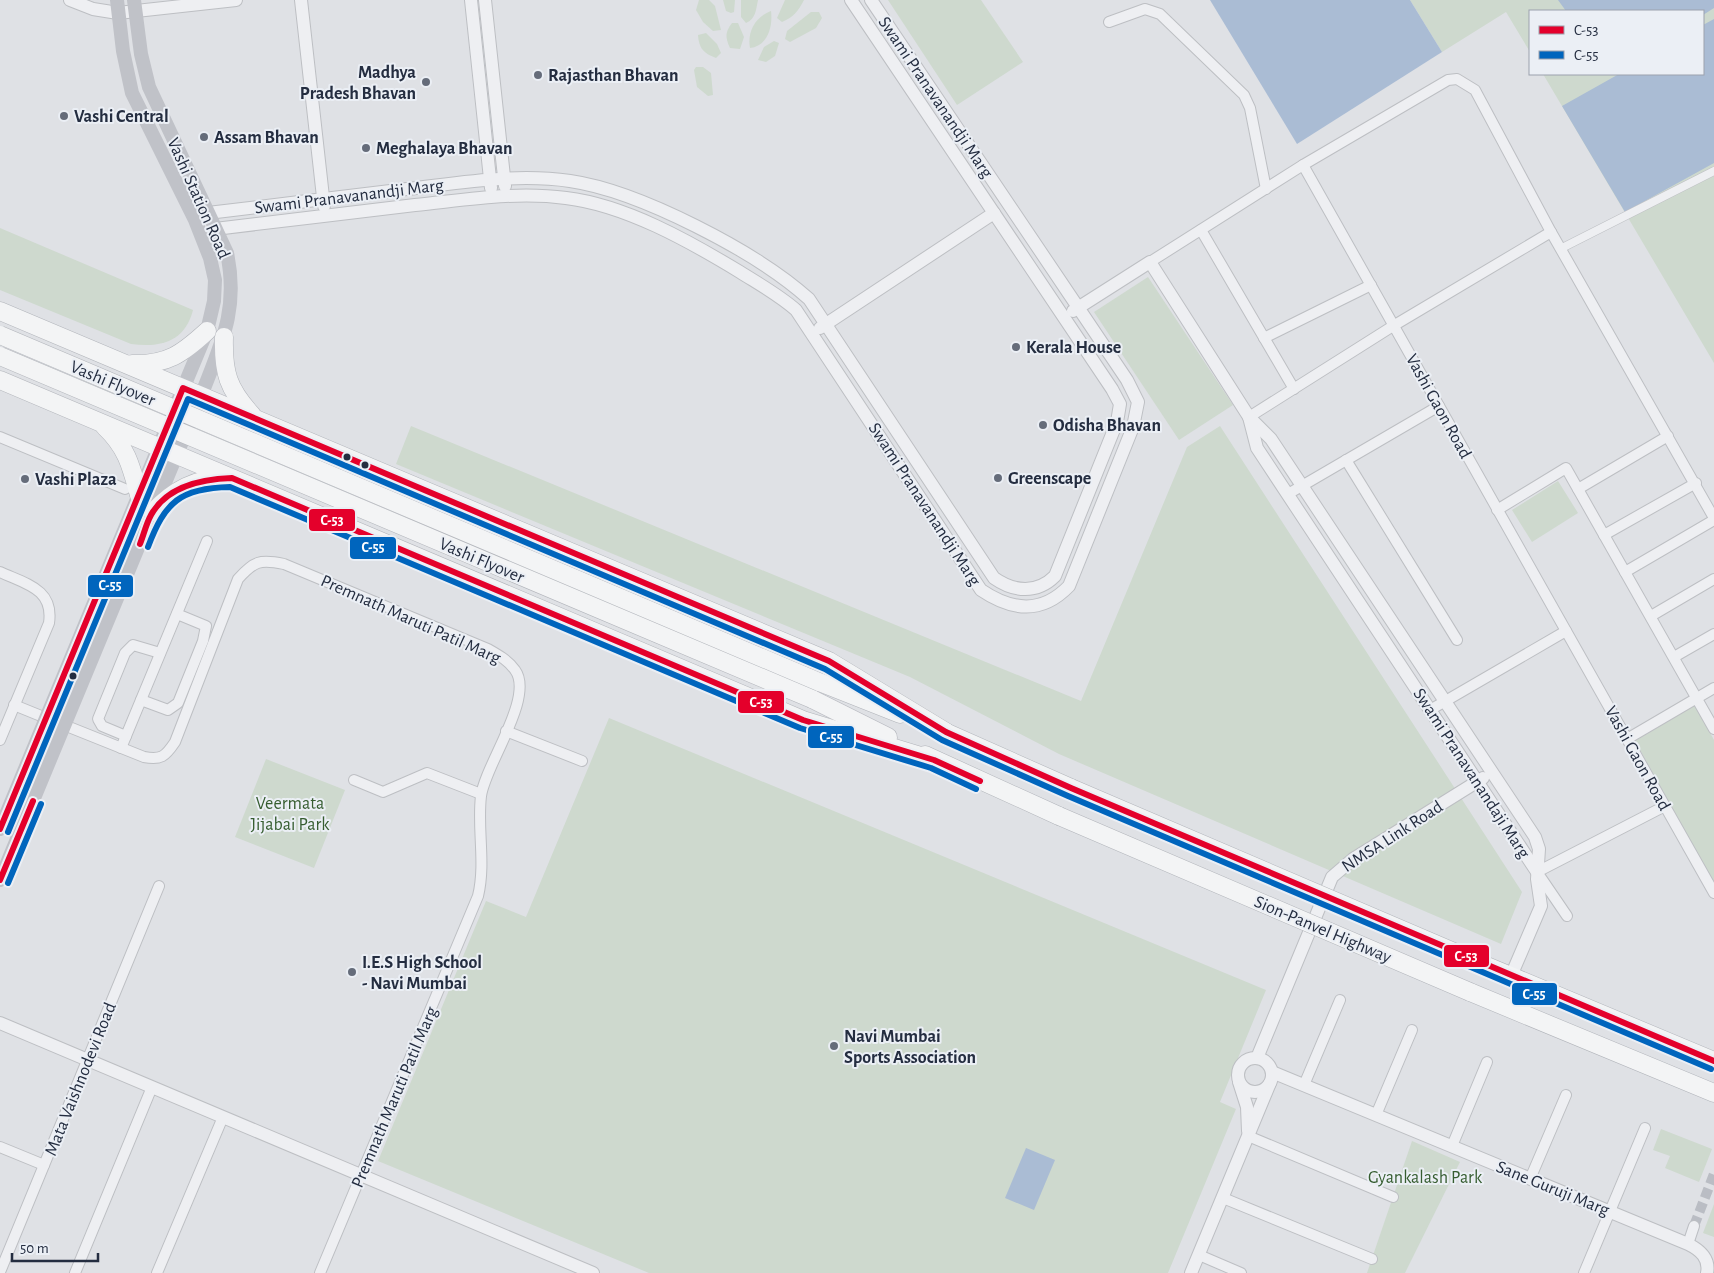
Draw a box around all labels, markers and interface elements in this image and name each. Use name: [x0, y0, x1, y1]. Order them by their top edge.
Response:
legend: [1529, 10, 1704, 75]
street label: Swami Pranavanandji Marg: [874, 14, 996, 182]
text: C-53: [1574, 23, 1598, 38]
text: C-55: [1574, 48, 1598, 63]
place label: Madhya Pradesh Bhavan: [300, 64, 416, 103]
place label: Rajasthan Bhavan: [548, 67, 679, 85]
marker: Rajasthan Bhavan: [532, 69, 544, 81]
marker: Madhya Pradesh Bhavan: [420, 76, 432, 88]
place label: Vashi Central: [74, 108, 169, 126]
marker: Vashi Central: [58, 110, 70, 122]
place label: Assam Bhavan: [214, 129, 319, 147]
marker: Assam Bhavan: [198, 131, 210, 143]
street label: Vashi Station Road: [163, 135, 233, 262]
place label: Meghalaya Bhavan: [376, 140, 512, 158]
marker: Meghalaya Bhavan: [360, 142, 372, 154]
street label: Swami Pranavanandji Marg: [254, 176, 445, 218]
place label: Kerala House: [1026, 339, 1121, 357]
marker: Kerala House: [1010, 341, 1022, 353]
street label: Vashi Gaon Road: [1402, 351, 1474, 462]
street label: Vashi Flyover: [67, 358, 158, 410]
place label: Odisha Bhavan: [1053, 417, 1161, 435]
marker: Odisha Bhavan: [1037, 419, 1049, 431]
street label: Swami Pranavanandji Marg: [865, 420, 984, 589]
unlabelled marker: [342, 452, 352, 462]
unlabelled marker: [360, 460, 370, 470]
place label: Greenscape: [1008, 470, 1091, 488]
place label: Vashi Plaza: [35, 471, 117, 489]
marker: Greenscape: [992, 472, 1004, 484]
marker: Vashi Plaza: [19, 473, 31, 485]
line badge: C-53: [308, 508, 356, 532]
text: C-53: [320, 514, 344, 528]
street label: Vashi Flyover: [436, 535, 527, 587]
line badge: C-55: [349, 536, 397, 560]
text: C-55: [361, 541, 385, 555]
street label: Premnath Maruti Patil Marg: [318, 572, 503, 668]
line badge: C-55: [87, 574, 134, 598]
text: C-55: [98, 579, 122, 593]
unlabelled marker: [68, 671, 78, 681]
street label: Swami Pranavanandaji Marg: [1409, 685, 1533, 862]
line badge: C-53: [737, 690, 785, 714]
text: C-53: [749, 696, 773, 710]
street label: Vashi Gaon Road: [1601, 703, 1673, 814]
line badge: C-55: [807, 725, 855, 749]
text: C-55: [819, 731, 843, 745]
park label: Veermata Jijabai Park: [251, 795, 330, 834]
street label: NMSA Link Road: [1339, 798, 1446, 876]
street label: Sion-Panvel Highway: [1251, 893, 1394, 967]
line badge: C-53: [1443, 944, 1490, 968]
text: C-53: [1454, 950, 1478, 964]
place label: I.E.S High School - Navi Mumbai: [362, 954, 482, 993]
marker: I.E.S High School - Navi Mumbai: [346, 966, 358, 978]
line badge: C-55: [1511, 982, 1558, 1006]
text: C-55: [1522, 988, 1546, 1002]
street label: Mata Vaishnodevi Road: [42, 1000, 120, 1159]
street label: Premnath Maruti Patil Marg: [349, 1004, 441, 1191]
place label: Navi Mumbai Sports Association: [844, 1028, 976, 1067]
marker: Navi Mumbai Sports Association: [828, 1040, 840, 1052]
street label: Sane Guruji Marg: [1494, 1158, 1612, 1220]
park label: Gyankalash Park: [1368, 1169, 1483, 1187]
scale bar: [12, 1230, 99, 1262]
text: 50 m: [20, 1241, 49, 1256]

